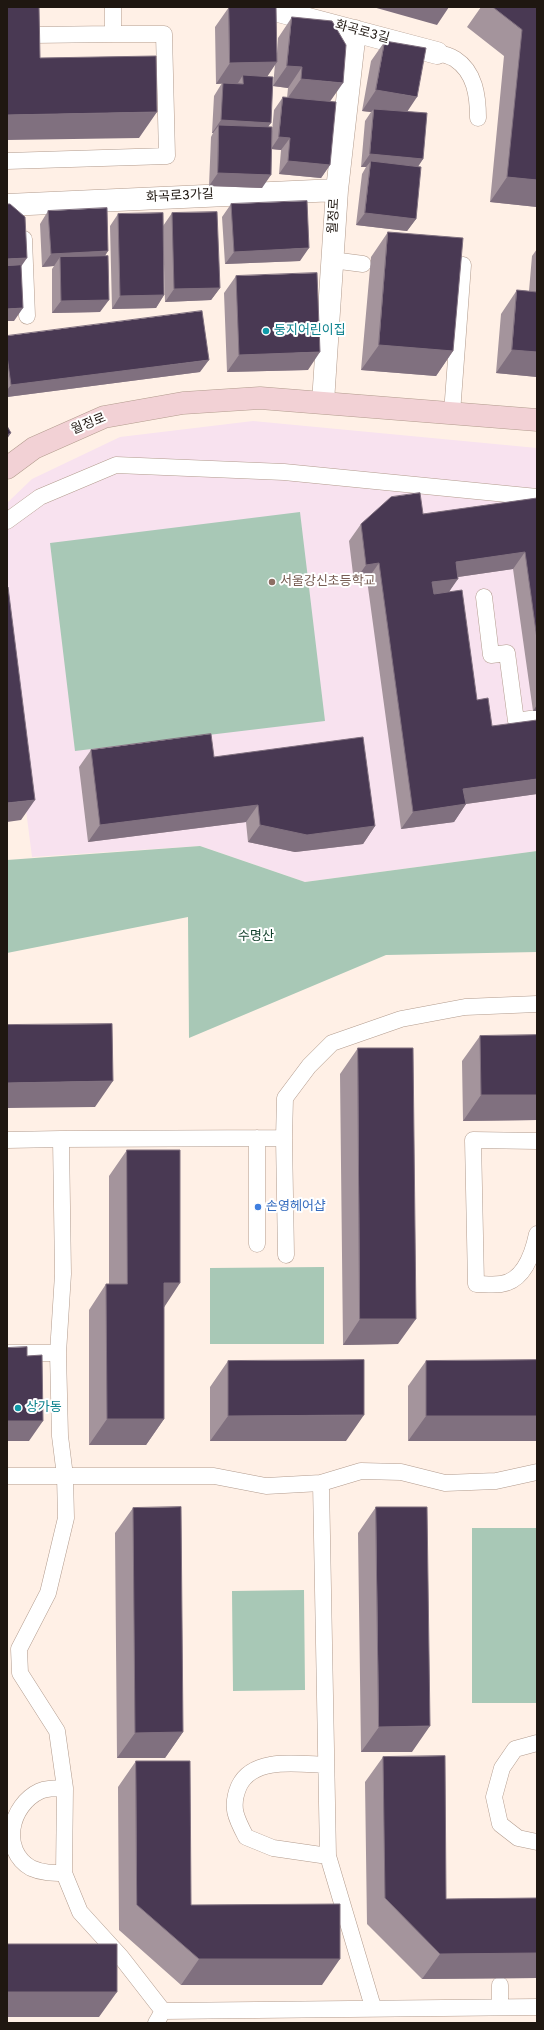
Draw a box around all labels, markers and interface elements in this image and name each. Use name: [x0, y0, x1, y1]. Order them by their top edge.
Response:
street label: 화곡로3길: [333, 18, 391, 48]
street label: 화곡로3가길: [146, 187, 214, 207]
street label: 월정로: [326, 198, 344, 234]
place label: 둥지어린이집: [274, 323, 346, 339]
marker: 둥지어린이집: [261, 326, 271, 336]
street label: 월정로: [69, 411, 109, 439]
place label: 서울강신초등학교: [280, 574, 376, 590]
marker: 서울강신초등학교: [267, 577, 277, 587]
park label: 수명산: [238, 929, 274, 945]
place label: 손영헤어샵: [266, 1199, 326, 1215]
marker: 손영헤어샵: [253, 1202, 263, 1212]
place label: 상가동: [26, 1400, 62, 1416]
marker: 상가동: [13, 1403, 23, 1413]

